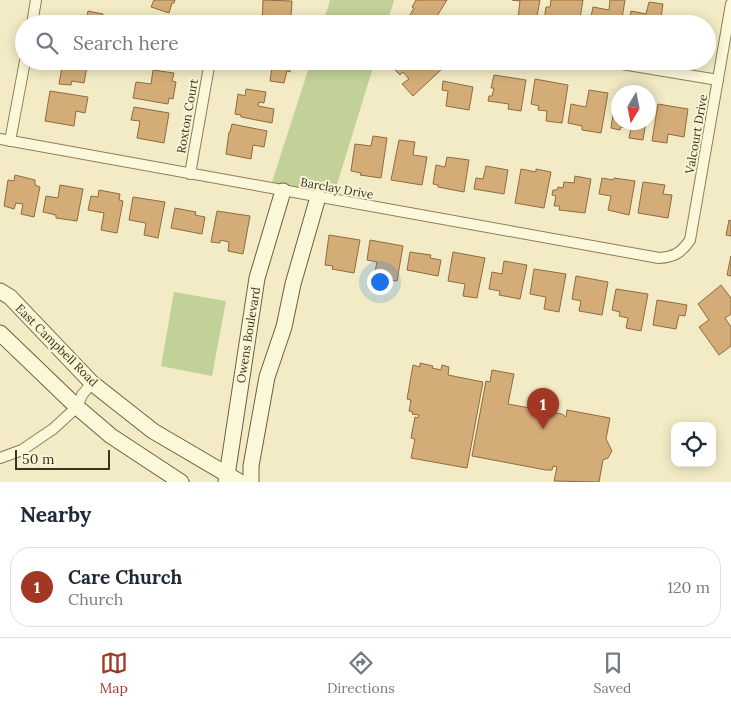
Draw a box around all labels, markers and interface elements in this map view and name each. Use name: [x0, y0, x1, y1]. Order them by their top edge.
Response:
search box: [15, 15, 716, 70]
icon: search: [33, 29, 61, 57]
text: Search here: [73, 31, 179, 55]
street label: Roxton Court: [173, 77, 201, 154]
north arrow: [611, 85, 656, 130]
street label: Valcourt Drive: [681, 93, 710, 176]
street label: Barclay Drive: [299, 174, 375, 202]
your location: [367, 269, 393, 295]
street label: Owens Boulevard: [233, 286, 263, 384]
street label: East Campbell Road: [13, 301, 101, 389]
pin: 1: [527, 388, 559, 429]
map controls: [671, 422, 716, 467]
button: locate: [671, 422, 716, 467]
scale bar: [15, 447, 110, 470]
text: 50 m: [22, 450, 55, 468]
text: Nearby: [20, 501, 91, 528]
text: Care Church: [68, 565, 182, 589]
text: 1: [34, 577, 40, 597]
text: 120 m: [667, 577, 710, 597]
text: Church: [68, 589, 123, 609]
tab: Map: [99, 649, 128, 697]
tab: Directions: [327, 649, 395, 697]
tab: Saved: [594, 649, 632, 697]

